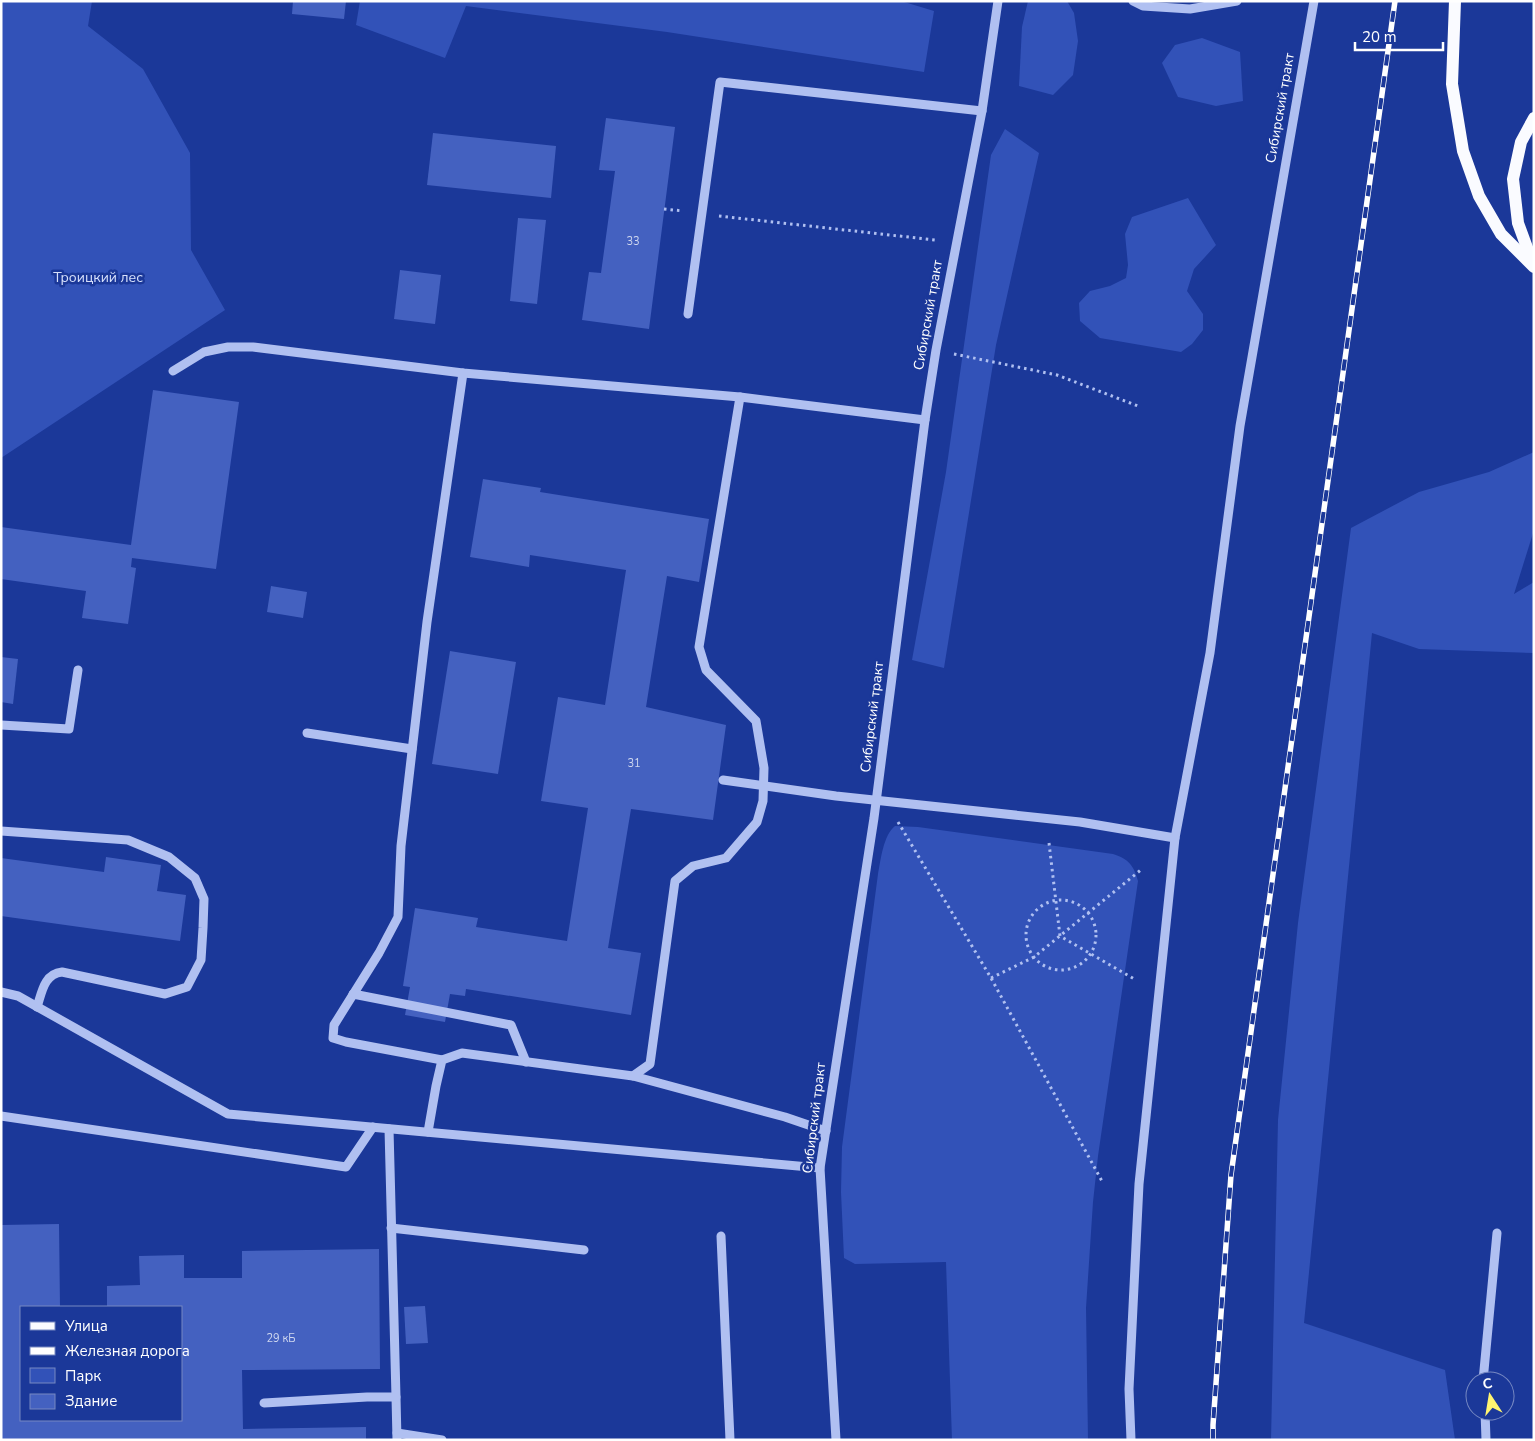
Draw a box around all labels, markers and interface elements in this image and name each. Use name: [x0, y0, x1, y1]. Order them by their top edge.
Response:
scale bar: [1355, 20, 1442, 52]
text: 20 m: [1362, 27, 1397, 47]
street label: Сибирский тракт: [1261, 51, 1299, 165]
house number: 33: [626, 234, 640, 249]
street label: Сибирский тракт: [909, 258, 947, 372]
park label: Троицкий лес: [53, 268, 143, 287]
street label: Сибирский тракт: [856, 660, 888, 774]
house number: 31: [627, 756, 641, 771]
street label: Сибирский тракт: [798, 1061, 830, 1175]
legend: [20, 1306, 182, 1421]
text: Улица: [64, 1316, 108, 1336]
house number: 29 кБ: [266, 1331, 296, 1346]
text: Железная дорога: [65, 1341, 190, 1361]
text: Парк: [65, 1366, 101, 1386]
north arrow: [1465, 1371, 1515, 1421]
text: С: [1481, 1373, 1495, 1394]
text: Здание: [65, 1391, 117, 1411]

